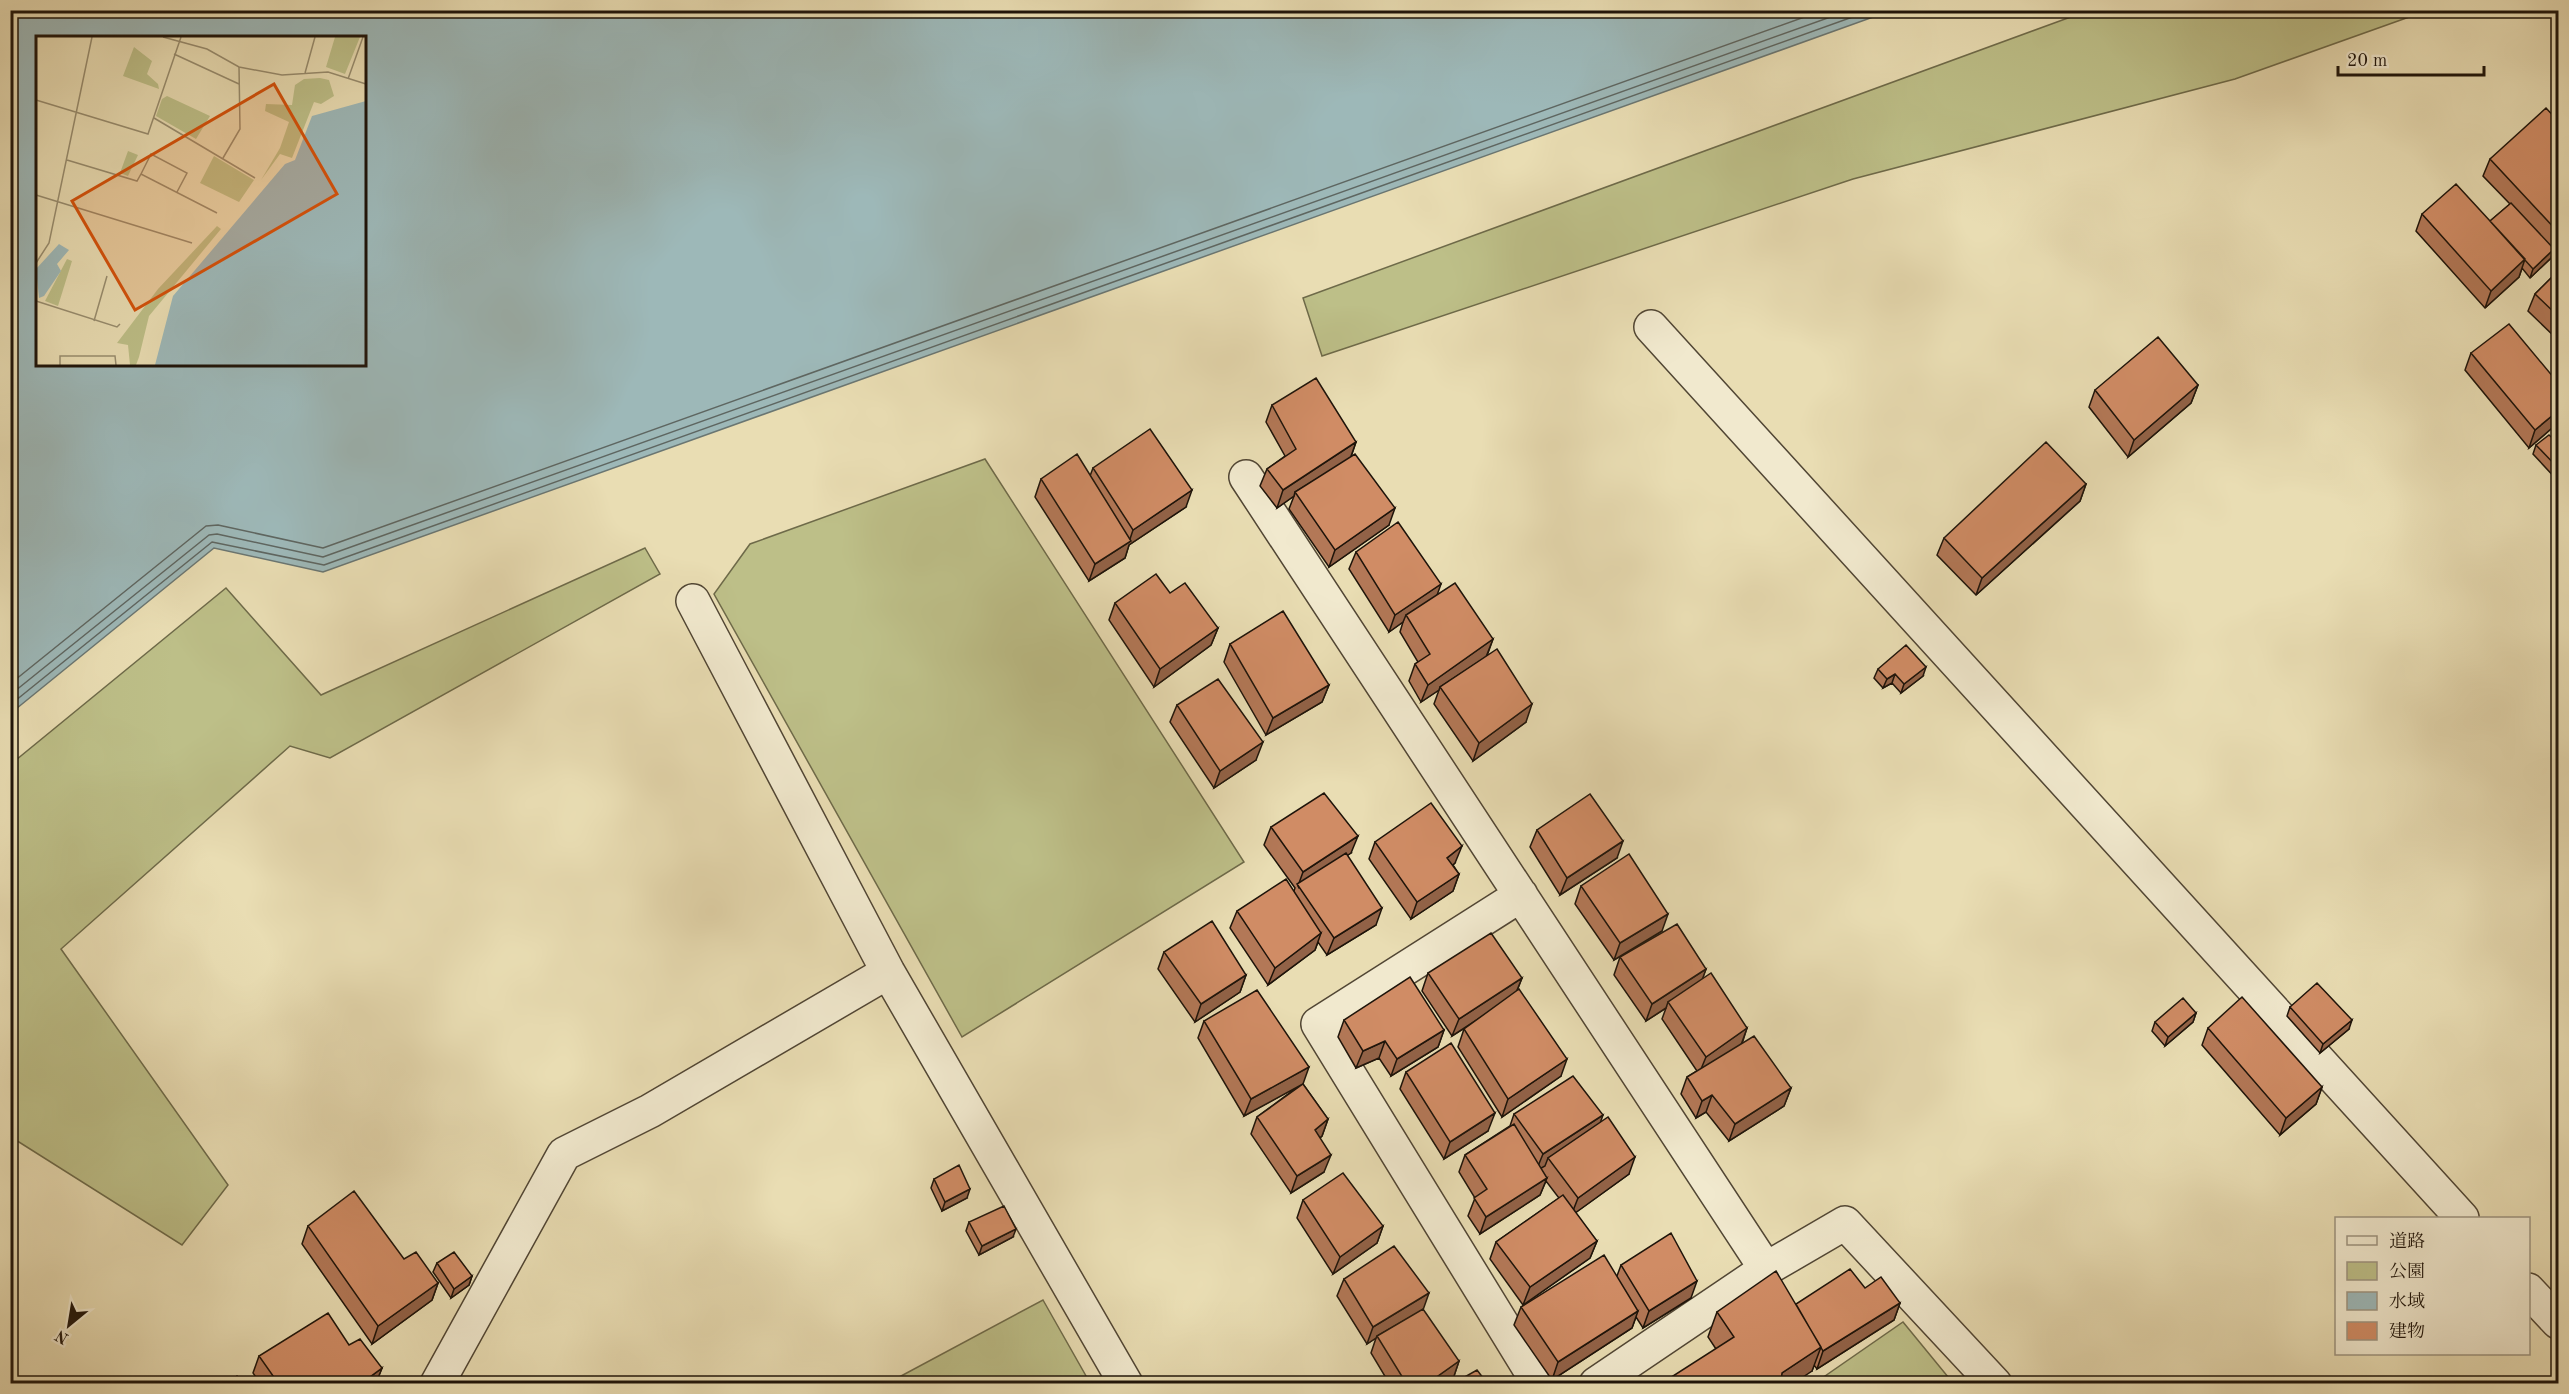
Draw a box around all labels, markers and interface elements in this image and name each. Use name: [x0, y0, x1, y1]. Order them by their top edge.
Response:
inset map: [36, 36, 366, 366]
scale bar: [2338, 39, 2484, 77]
text: 20 m: [2347, 52, 2387, 70]
legend: [2335, 1217, 2530, 1355]
text: 道路: [2389, 1231, 2425, 1251]
text: 公園: [2389, 1262, 2425, 1281]
text: 水域: [2389, 1291, 2425, 1311]
north arrow: [39, 1295, 99, 1355]
text: 建物: [2389, 1321, 2425, 1341]
text: N: [53, 1326, 72, 1346]

